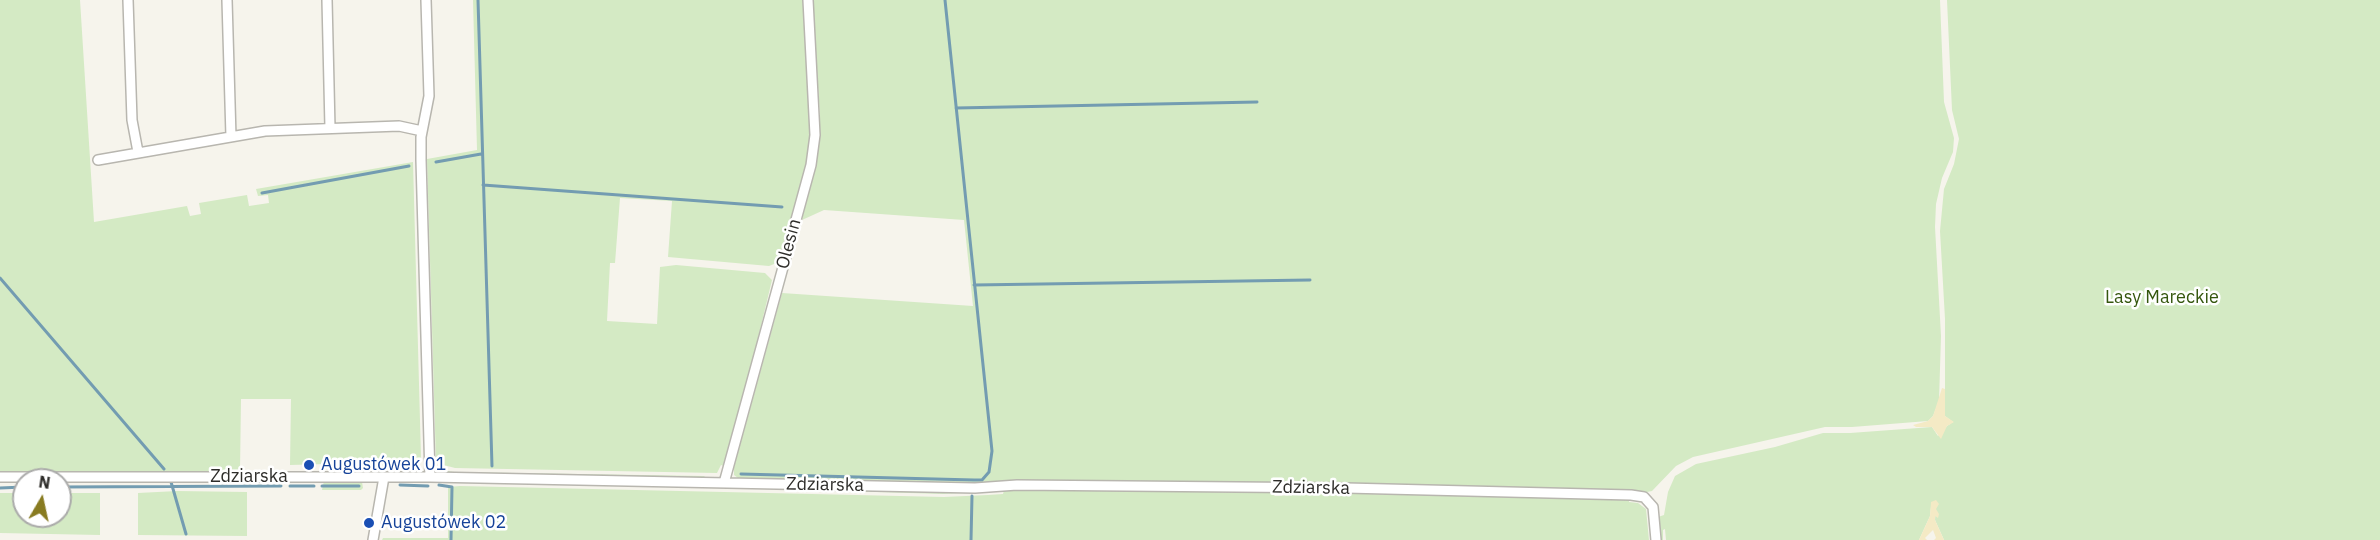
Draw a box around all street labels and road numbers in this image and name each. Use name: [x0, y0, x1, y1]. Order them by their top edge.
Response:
street label: Olesin: [772, 217, 806, 271]
street label: Zdziarska: [210, 466, 288, 488]
street label: Zdziarska: [786, 474, 864, 496]
street label: Zdziarska: [1272, 477, 1350, 499]

